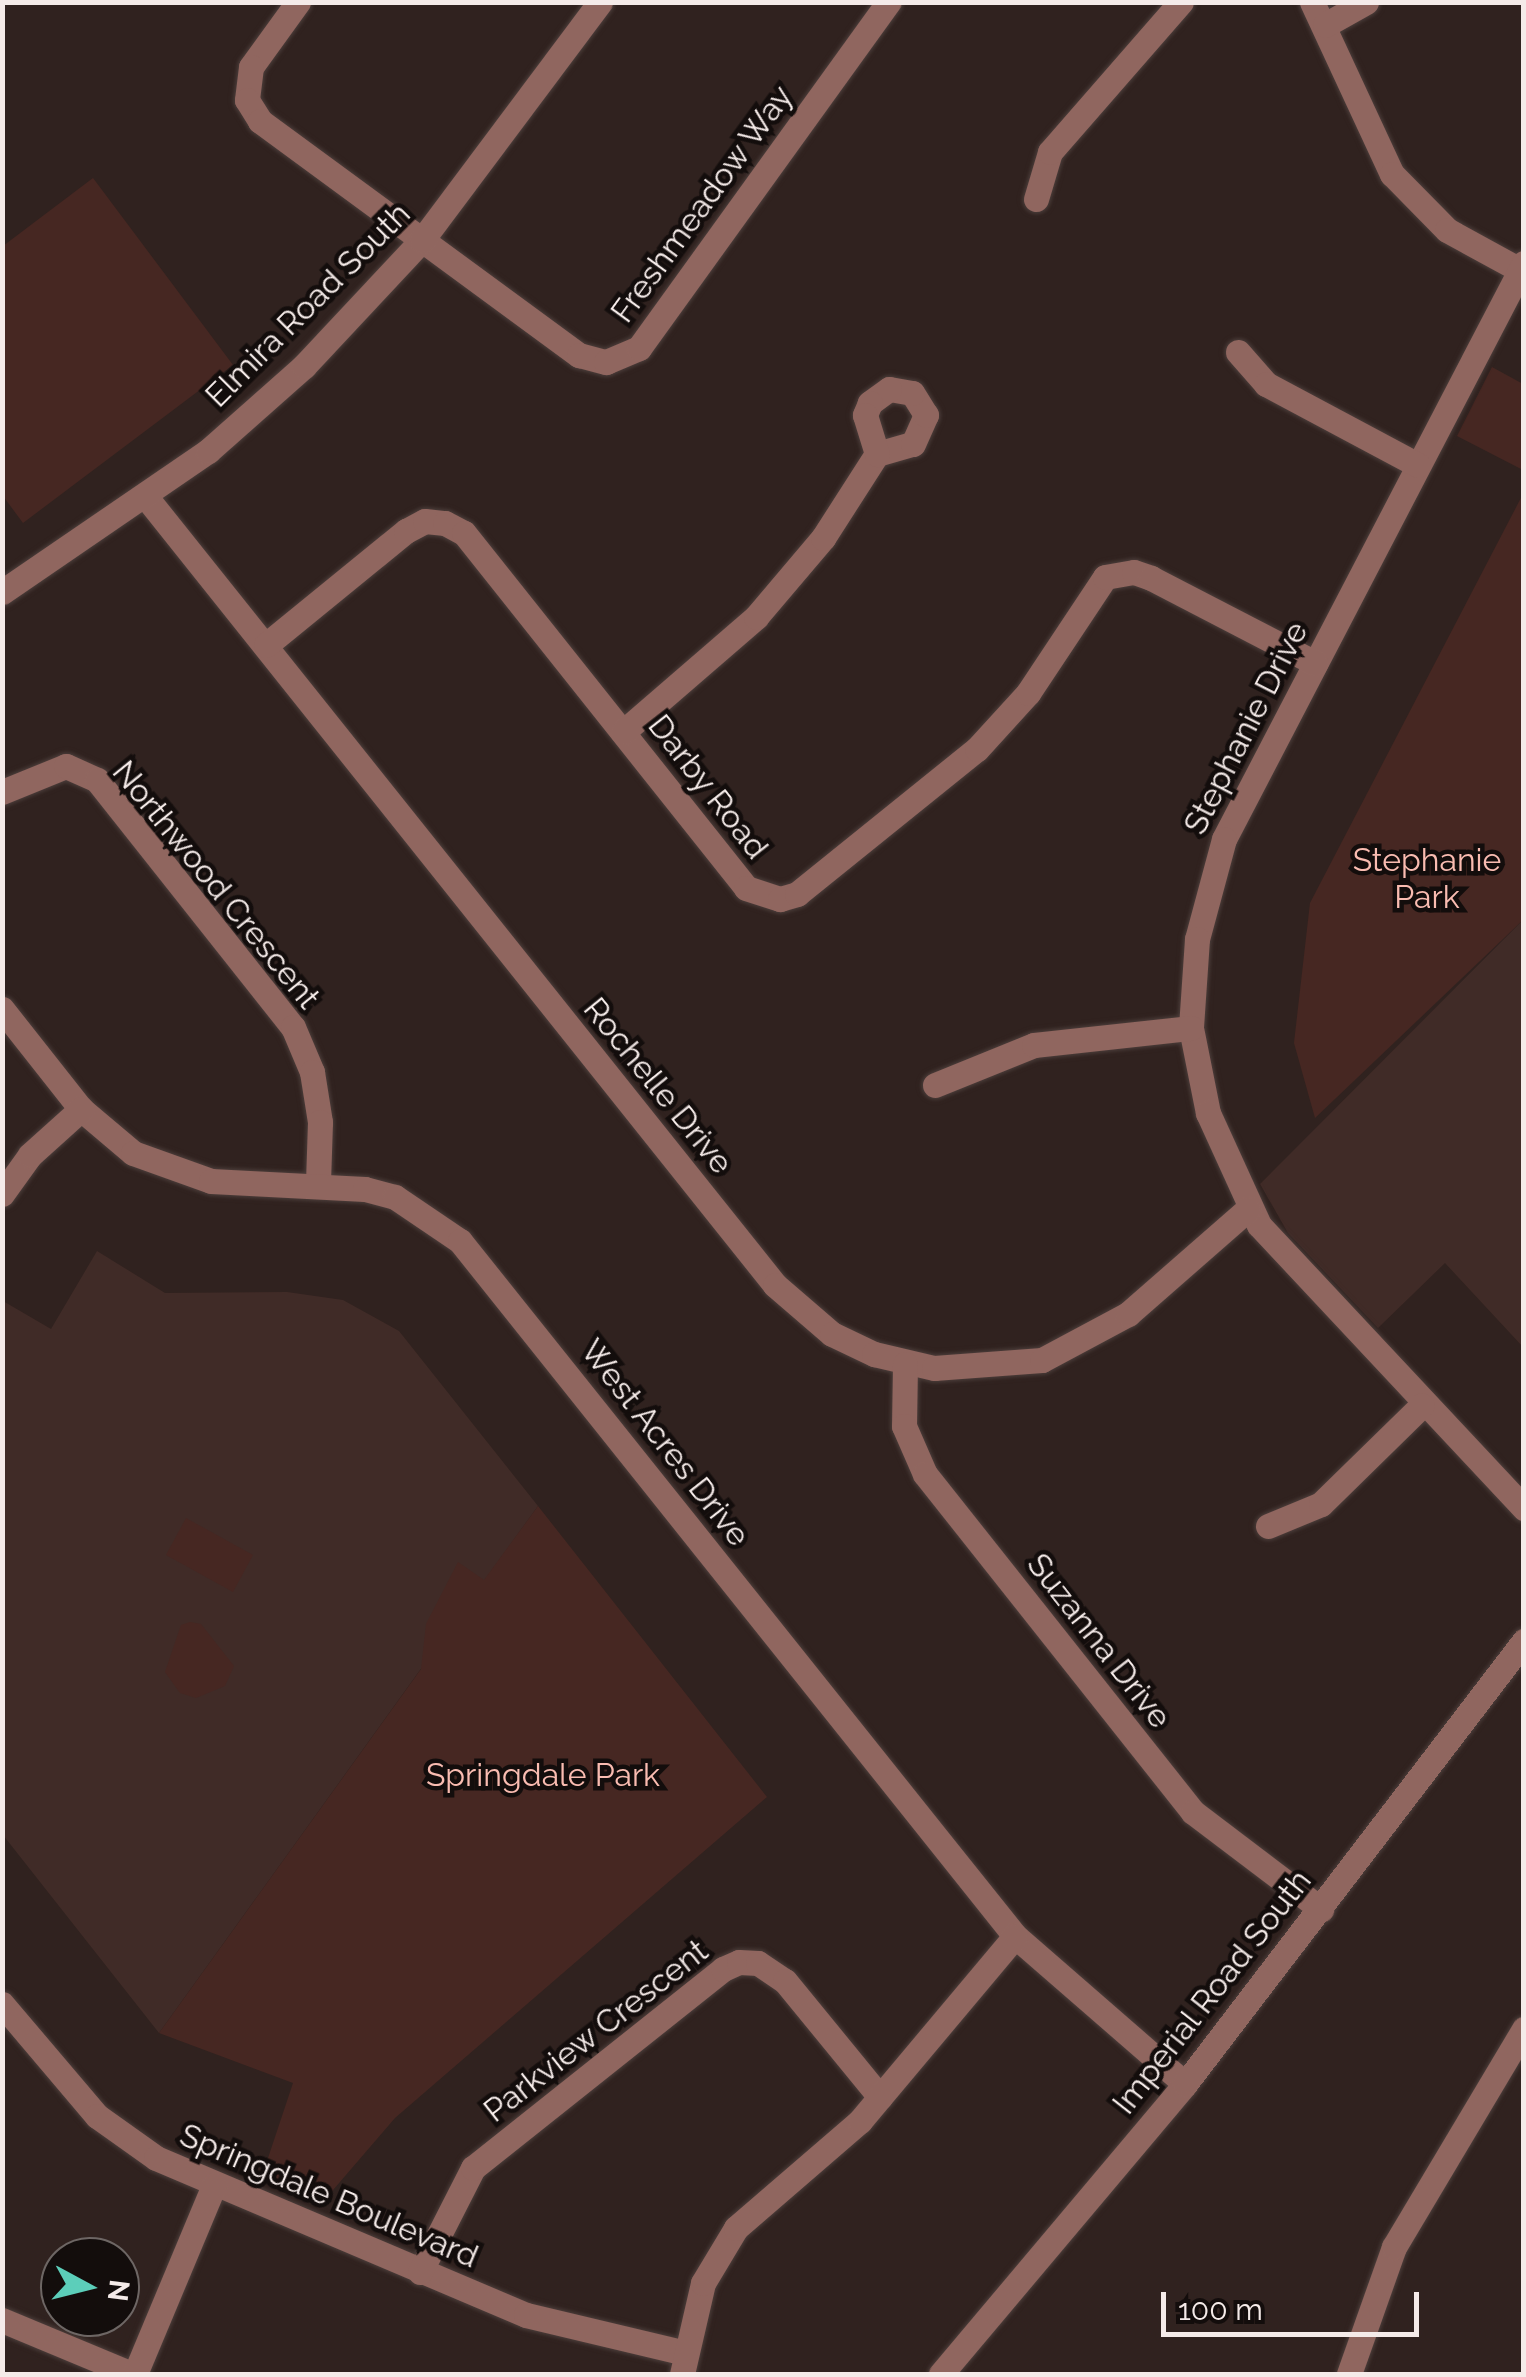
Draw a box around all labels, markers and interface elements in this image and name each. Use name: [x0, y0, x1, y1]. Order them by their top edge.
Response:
street label: Freshmeadow Way: [603, 77, 801, 331]
street label: Elmira Road South: [198, 195, 418, 415]
street label: Stephanie Drive: [1176, 615, 1316, 841]
street label: Darby Road: [640, 707, 776, 867]
street label: Northwood Crescent: [104, 753, 328, 1017]
park label: Stephanie Park: [1353, 842, 1501, 917]
street label: Rochelle Drive: [575, 990, 741, 1182]
street label: West Acres Drive: [572, 1332, 758, 1554]
street label: Suzanna Drive: [1019, 1546, 1179, 1736]
park label: Springdale Park: [426, 1756, 660, 1794]
street label: Imperial Road South: [1104, 1862, 1320, 2122]
street label: Parkview Crescent: [476, 1931, 716, 2131]
street label: Springdale Boulevard: [174, 2116, 484, 2276]
north arrow: [40, 2237, 140, 2337]
scale bar: [1166, 2272, 1424, 2334]
text: N: [101, 2278, 136, 2303]
text: 100 m: [1178, 2292, 1263, 2327]

